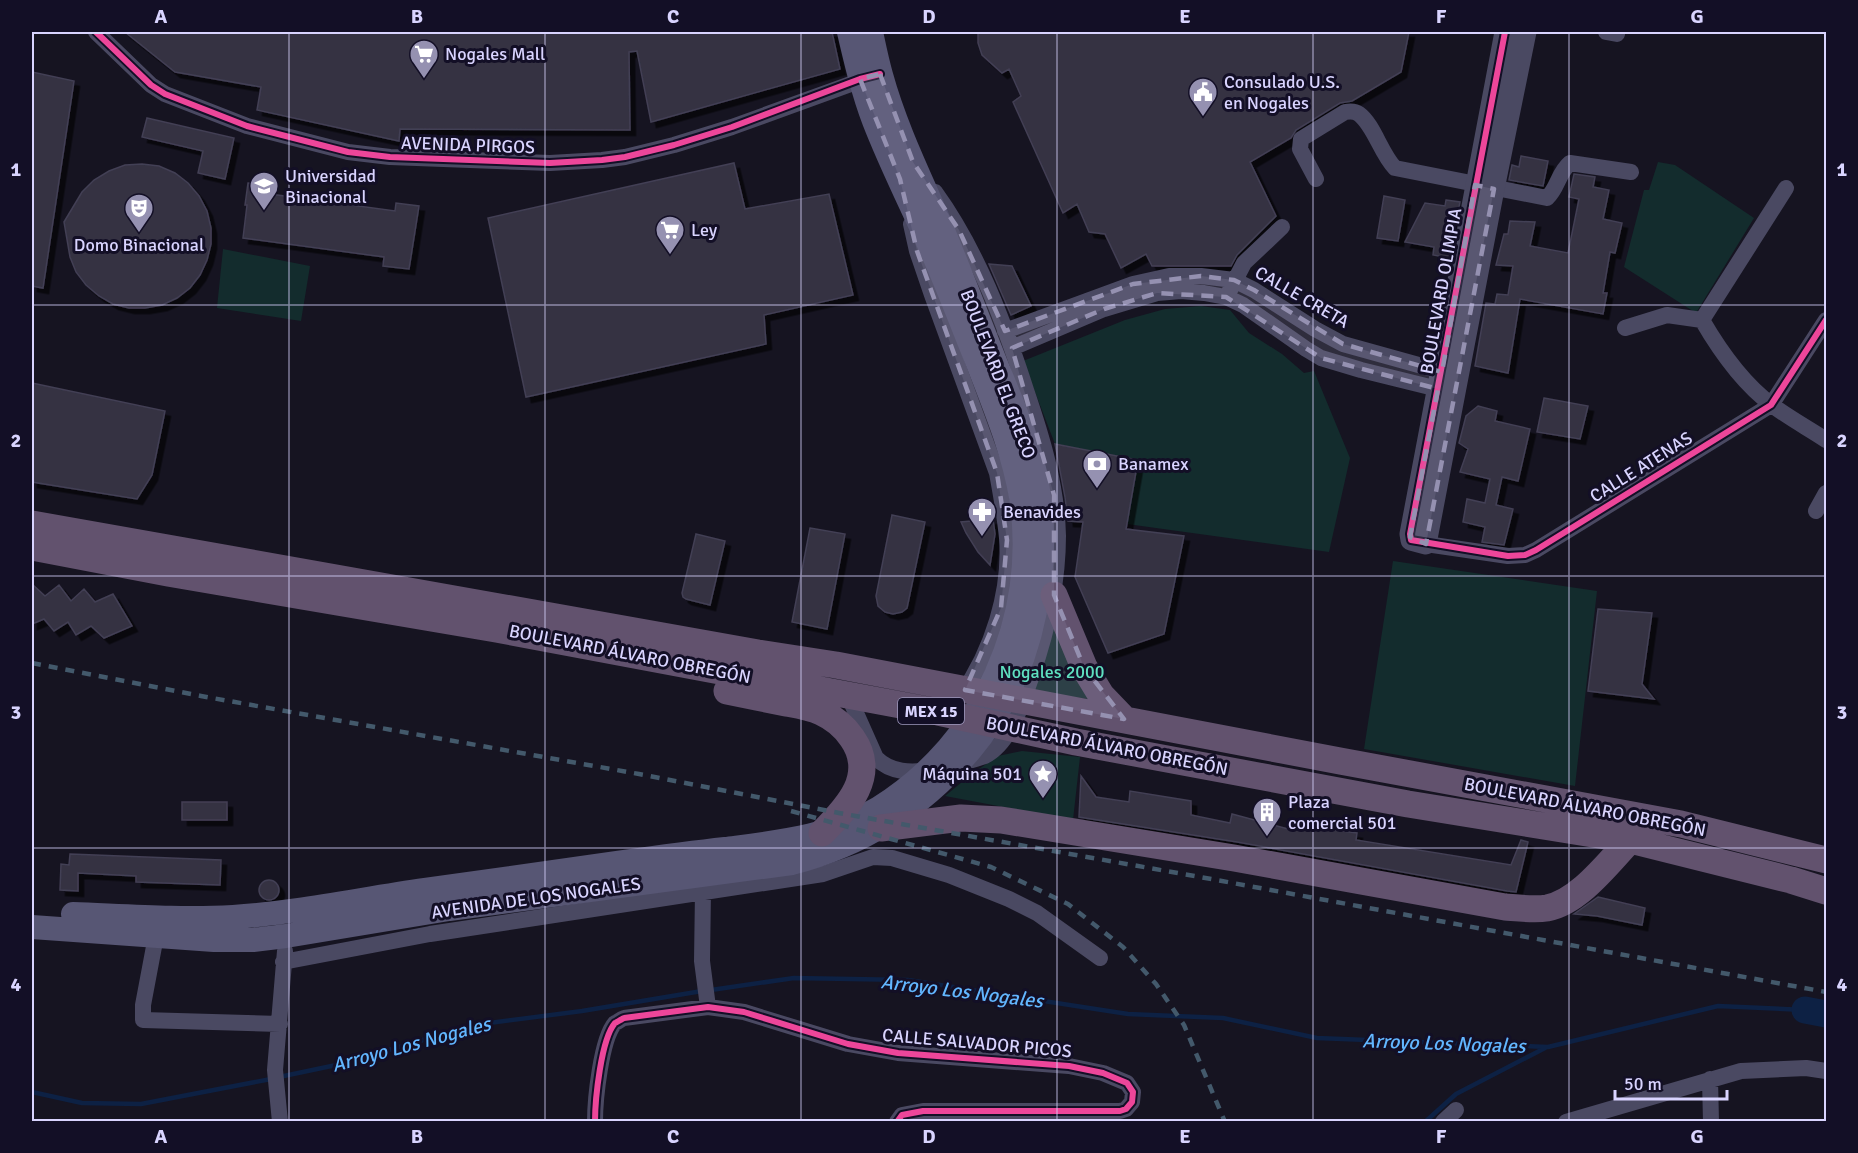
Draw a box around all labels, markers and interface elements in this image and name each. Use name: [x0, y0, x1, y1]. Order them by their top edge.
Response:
text: A: [155, 4, 168, 29]
text: B: [411, 4, 423, 29]
text: C: [667, 4, 679, 29]
text: D: [922, 4, 936, 29]
text: E: [1179, 4, 1191, 29]
text: F: [1436, 4, 1447, 29]
text: G: [1690, 4, 1704, 29]
supermarket icon: Nogales Mall: [408, 38, 440, 80]
place label: Nogales Mall: [445, 43, 545, 65]
place label: Consulado U.S. en Nogales: [1224, 71, 1340, 114]
public building icon: Consulado U.S. en Nogales: [1187, 76, 1219, 118]
street label: AVENIDA PIRGOS: [401, 132, 535, 158]
text: 1: [11, 157, 22, 182]
text: 1: [1837, 157, 1848, 182]
place label: Universidad Binacional: [285, 165, 376, 208]
school or university icon: Universidad Binacional: [248, 170, 280, 212]
theatre icon: Domo Binacional: [123, 192, 155, 234]
street label: BOULEVARD OLIMPIA: [1416, 206, 1466, 376]
supermarket icon: Ley: [654, 214, 686, 256]
place label: Ley: [691, 219, 718, 241]
place label: Domo Binacional: [74, 234, 204, 256]
street label: CALLE CRETA: [1251, 261, 1353, 333]
street label: BOULEVARD EL GRECO: [956, 286, 1040, 462]
street label: CALLE ATENAS: [1586, 427, 1696, 507]
text: 2: [11, 428, 21, 453]
text: 2: [1837, 428, 1847, 453]
bank icon: Banamex: [1081, 448, 1113, 490]
place label: Banamex: [1118, 453, 1189, 475]
pharmacy icon: Benavides: [966, 496, 998, 538]
place label: Benavides: [1003, 501, 1081, 523]
street label: BOULEVARD ÁLVARO OBREGÓN: [507, 620, 753, 688]
park label: Nogales 2000: [999, 661, 1105, 683]
road number: MEX 15: [898, 698, 964, 724]
text: 3: [11, 700, 21, 725]
text: 3: [1837, 700, 1847, 725]
street label: BOULEVARD ÁLVARO OBREGÓN: [984, 712, 1230, 780]
place icon: Máquina 501: [1027, 758, 1059, 800]
place label: Máquina 501: [922, 763, 1022, 785]
street label: BOULEVARD ÁLVARO OBREGÓN: [1462, 773, 1708, 841]
place label: Plaza comercial 501: [1288, 791, 1396, 834]
building icon: Plaza comercial 501: [1251, 796, 1283, 838]
street label: AVENIDA DE LOS NOGALES: [430, 872, 642, 924]
water label: Arroyo Los Nogales: [879, 969, 1047, 1014]
text: 4: [11, 972, 22, 997]
text: 4: [1837, 972, 1848, 997]
water label: Arroyo Los Nogales: [329, 1011, 495, 1078]
street label: CALLE SALVADOR PICOS: [881, 1024, 1073, 1062]
water label: Arroyo Los Nogales: [1362, 1028, 1528, 1059]
scale bar: [1615, 1063, 1728, 1101]
text: 50 m: [1624, 1073, 1662, 1095]
text: A: [155, 1124, 168, 1149]
text: B: [411, 1124, 423, 1149]
text: C: [667, 1124, 679, 1149]
text: D: [922, 1124, 936, 1149]
text: E: [1179, 1124, 1191, 1149]
text: F: [1436, 1124, 1447, 1149]
text: G: [1690, 1124, 1704, 1149]

